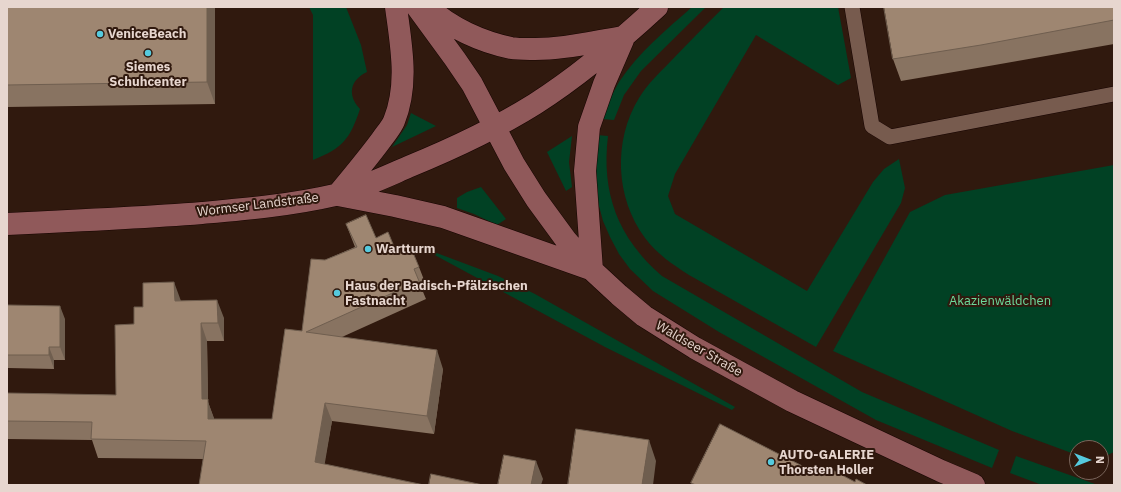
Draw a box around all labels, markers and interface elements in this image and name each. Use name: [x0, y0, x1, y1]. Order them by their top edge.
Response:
place label: VeniceBeach: [108, 26, 187, 42]
marker: VeniceBeach: [95, 29, 105, 39]
marker: Siemes Schuhcenter: [143, 48, 153, 58]
place label: Siemes Schuhcenter: [109, 59, 187, 90]
street label: Wormser Landstraße: [196, 190, 320, 220]
place label: Wartturm: [376, 241, 435, 257]
marker: Wartturm: [363, 244, 373, 254]
place label: Haus der Badisch-Pfälzischen Fastnacht: [345, 278, 528, 309]
marker: Haus der Badisch-Pfälzischen Fastnacht: [332, 288, 342, 298]
park label: Akazienwäldchen: [949, 293, 1051, 309]
street label: Waldseer Straße: [653, 318, 745, 380]
north arrow: [1069, 440, 1109, 480]
place label: AUTO-GALERIE Thorsten Holler: [779, 447, 874, 478]
text: N: [1093, 456, 1107, 464]
marker: AUTO-GALERIE Thorsten Holler: [766, 457, 776, 467]

